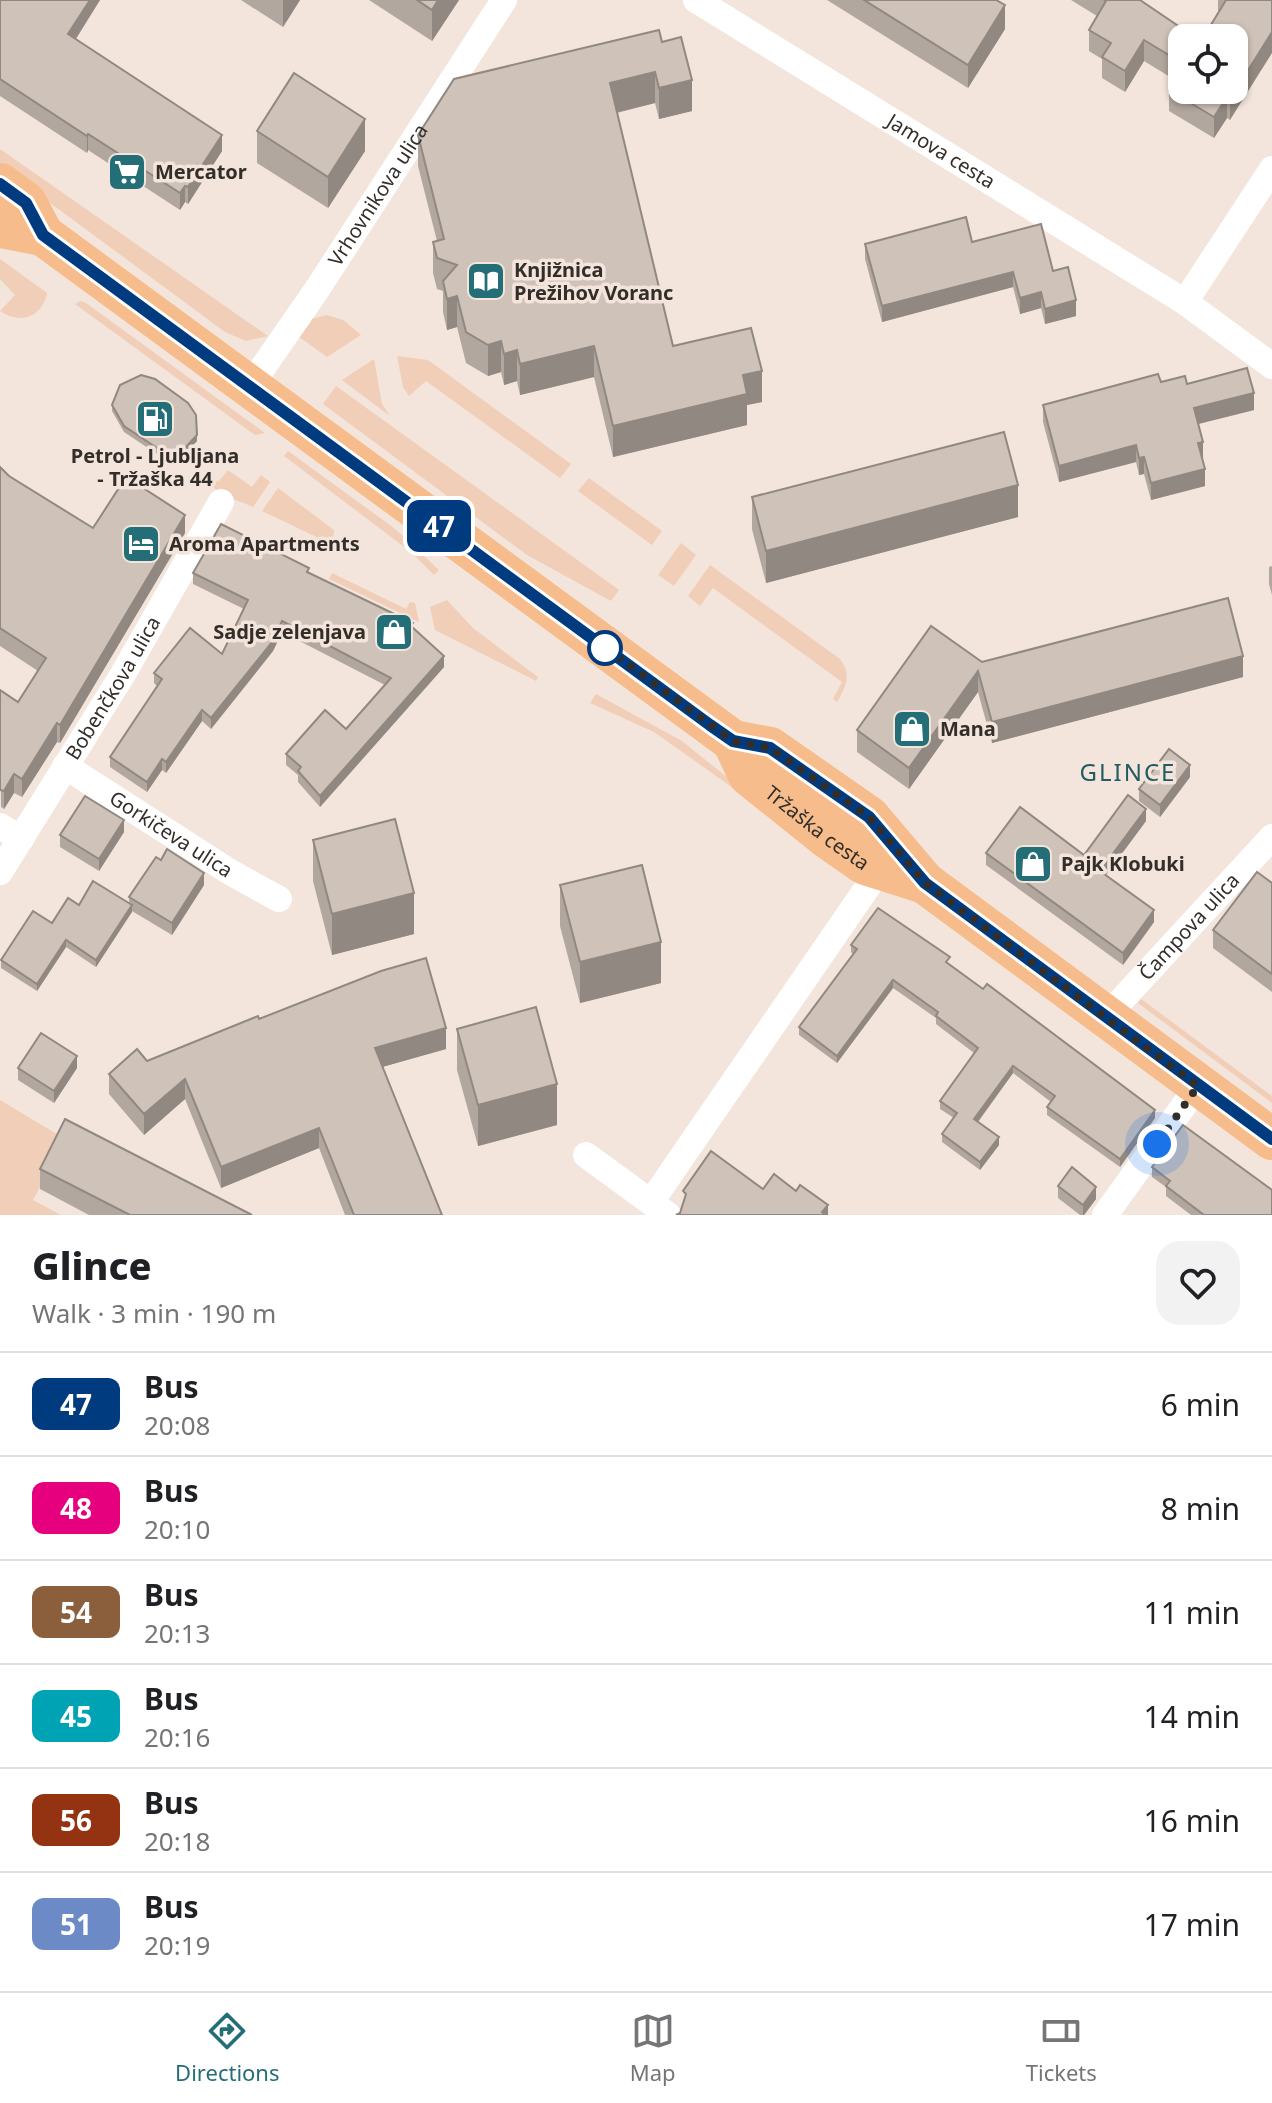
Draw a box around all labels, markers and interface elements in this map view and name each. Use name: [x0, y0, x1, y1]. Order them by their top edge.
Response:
map controls: [1168, 24, 1248, 104]
button: locate: [1168, 24, 1248, 104]
street label: Jamova cesta: [880, 106, 1001, 195]
street label: Vrhovnikova ulica: [322, 118, 434, 271]
supermarket icon: Mercator: [106, 151, 148, 193]
place label: Mercator: [155, 158, 247, 185]
place label: Knjižnica Prežihov Voranc: [514, 256, 673, 306]
library icon: Knjižnica Prežihov Voranc: [465, 260, 507, 302]
fuel station icon: Petrol - Ljubljana - Tržaška 44: [134, 398, 176, 440]
place label: Petrol - Ljubljana - Tržaška 44: [71, 442, 239, 492]
line badge: 47: [403, 500, 475, 552]
text: 47: [423, 507, 455, 545]
hotel icon: Aroma Apartments: [120, 523, 162, 565]
place label: Aroma Apartments: [169, 530, 360, 557]
street label: Bobenčkova ulica: [59, 611, 166, 765]
shop icon: Sadje zelenjava: [373, 611, 415, 653]
place label: Sadje zelenjava: [213, 618, 366, 645]
unlabelled marker: [588, 631, 622, 665]
shop icon: Mana: [891, 708, 933, 750]
place label: Mana: [940, 715, 996, 742]
district label: GLINCE: [1080, 755, 1176, 788]
street label: Tržaška cesta: [760, 779, 875, 876]
street label: Gorkičeva ulica: [104, 784, 238, 883]
shop icon: Pajk Klobuki: [1012, 843, 1054, 885]
place label: Pajk Klobuki: [1061, 850, 1185, 877]
street label: Čampova ulica: [1132, 867, 1245, 986]
your location: [1137, 1124, 1177, 1164]
text: Glince: [32, 1239, 151, 1291]
button: heart: [1156, 1241, 1240, 1325]
text: Walk · 3 min · 190 m: [32, 1295, 276, 1331]
text: Bus: [144, 1366, 199, 1407]
text: 6 min: [1161, 1384, 1240, 1425]
text: 47: [60, 1385, 92, 1423]
text: 20:08: [144, 1407, 210, 1443]
text: Bus: [144, 1470, 199, 1511]
text: 8 min: [1161, 1488, 1240, 1529]
text: 48: [60, 1489, 92, 1527]
text: 20:10: [144, 1511, 210, 1547]
text: Bus: [144, 1574, 199, 1615]
text: 11 min: [1144, 1592, 1240, 1633]
text: 54: [60, 1593, 92, 1631]
text: 20:13: [144, 1615, 210, 1651]
text: Bus: [144, 1678, 199, 1719]
text: 14 min: [1144, 1696, 1240, 1737]
text: 45: [60, 1697, 92, 1735]
text: 20:16: [144, 1719, 210, 1755]
text: Bus: [144, 1782, 199, 1823]
text: 16 min: [1144, 1800, 1240, 1841]
text: 56: [60, 1801, 92, 1839]
text: 20:18: [144, 1823, 210, 1859]
text: Bus: [144, 1886, 199, 1927]
text: 17 min: [1144, 1904, 1240, 1945]
text: 51: [60, 1905, 92, 1943]
text: 20:19: [144, 1927, 210, 1963]
tab: Directions: [175, 2009, 280, 2087]
tab: Map: [630, 2009, 676, 2087]
tab: Tickets: [1026, 2009, 1097, 2087]

